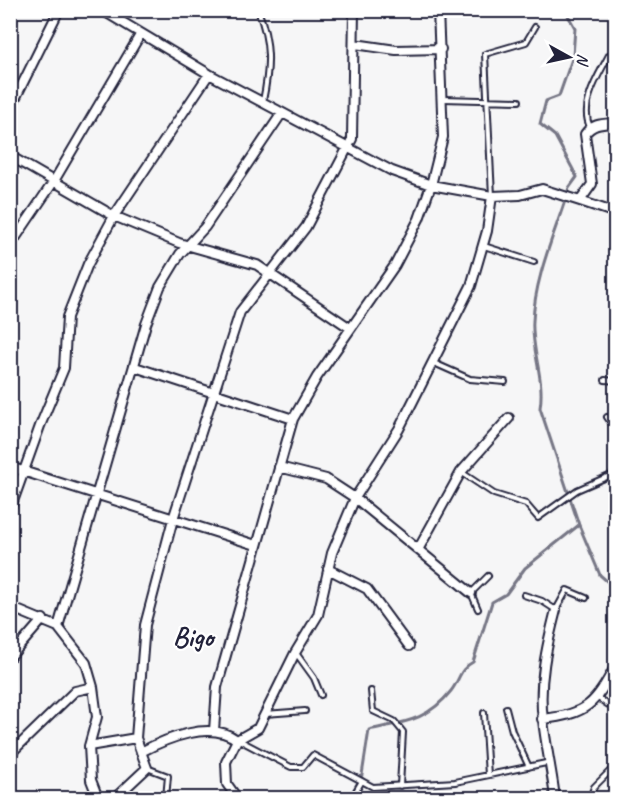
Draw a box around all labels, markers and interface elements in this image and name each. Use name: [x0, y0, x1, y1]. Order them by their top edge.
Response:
north arrow: [539, 27, 599, 87]
text: N: [572, 53, 593, 68]
district label: Bigo: [173, 619, 216, 654]

